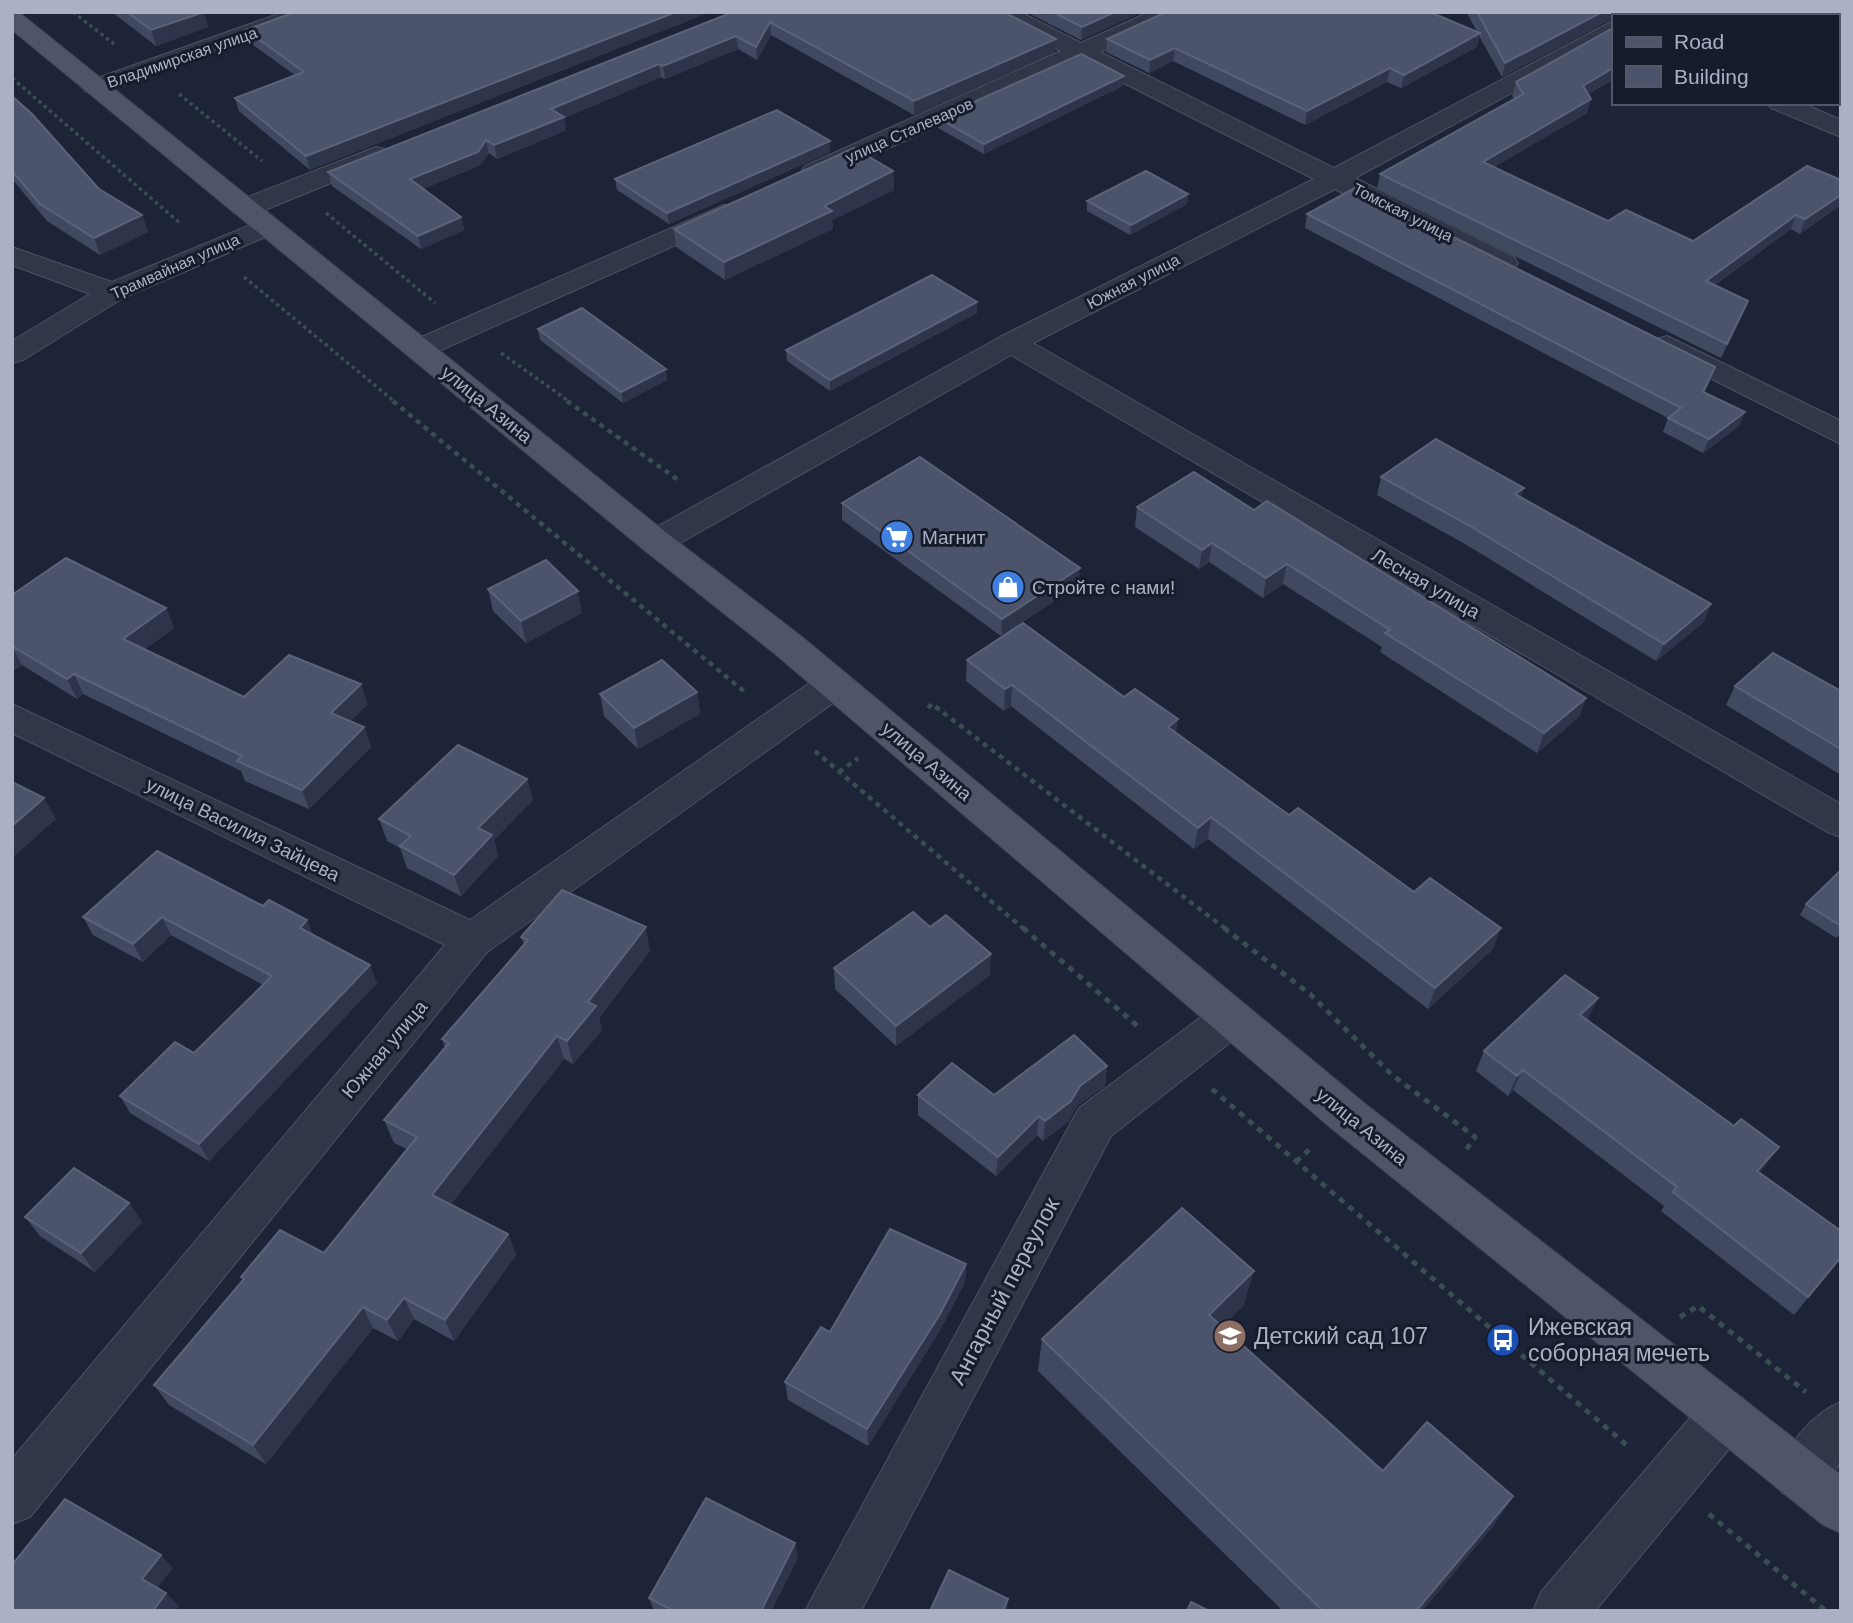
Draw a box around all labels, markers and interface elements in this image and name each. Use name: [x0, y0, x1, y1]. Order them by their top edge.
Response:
legend: [1612, 14, 1839, 105]
street label: Владимирская улица: [105, 24, 259, 91]
text: Road: [1674, 30, 1724, 53]
text: Building: [1674, 65, 1749, 88]
street label: улица Сталеваров: [843, 95, 976, 166]
street label: Томская улица: [1350, 180, 1456, 245]
street label: Трамвайная улица: [108, 230, 242, 302]
street label: Южная улица: [1084, 251, 1182, 312]
street label: улица Азина: [437, 361, 537, 448]
supermarket icon: Магнит: [878, 518, 916, 556]
place label: Магнит: [922, 527, 986, 548]
street label: Лесная улица: [1368, 544, 1484, 623]
shop icon: Стройте с нами!: [989, 568, 1027, 606]
place label: Стройте с нами!: [1032, 577, 1175, 598]
street label: улица Азина: [878, 718, 976, 805]
street label: улица Василия Зайцева: [143, 773, 343, 886]
street label: Южная улица: [338, 996, 432, 1102]
street label: улица Азина: [1312, 1083, 1412, 1170]
street label: Ангарный переулок: [944, 1192, 1065, 1389]
place label: Ижевская соборная мечеть: [1528, 1314, 1710, 1366]
school or university icon: Детский сад 107: [1211, 1317, 1249, 1355]
bus stop icon: Ижевская соборная мечеть: [1484, 1321, 1522, 1359]
place label: Детский сад 107: [1254, 1323, 1428, 1349]

